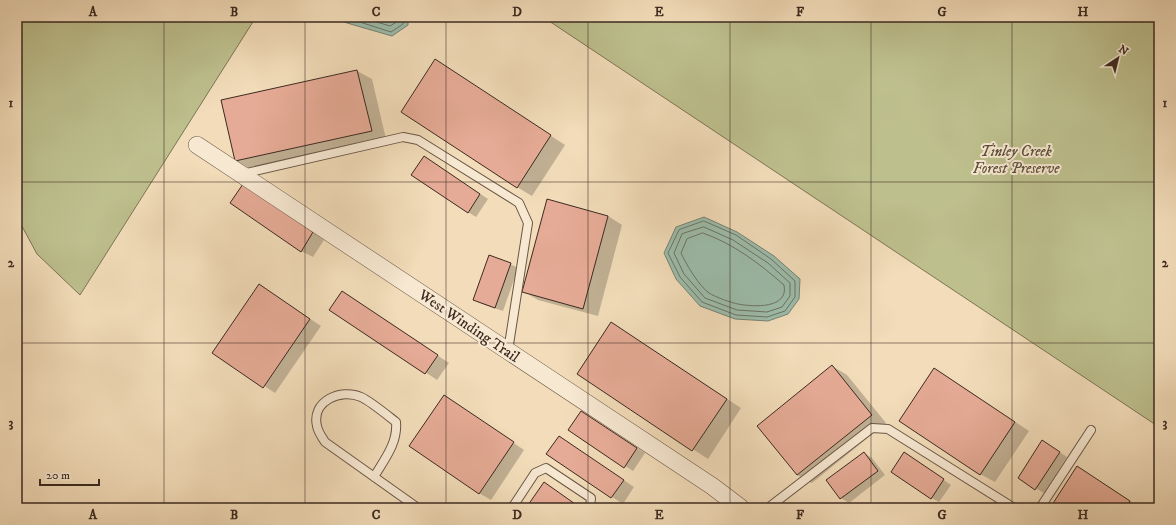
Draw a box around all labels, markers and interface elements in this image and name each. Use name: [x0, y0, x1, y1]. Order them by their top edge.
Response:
text: A: [88, 4, 98, 20]
text: B: [230, 4, 238, 20]
text: C: [372, 4, 381, 20]
text: D: [512, 4, 522, 20]
text: E: [654, 4, 664, 20]
text: F: [796, 4, 805, 20]
text: G: [937, 4, 947, 20]
text: H: [1078, 4, 1089, 20]
north arrow: [1098, 38, 1138, 78]
text: N: [1115, 42, 1131, 59]
text: 1: [9, 95, 14, 111]
text: 1: [1163, 95, 1168, 111]
park label: Tinley Creek Forest Preserve: [973, 142, 1060, 178]
text: 2: [8, 255, 15, 271]
text: 2: [1162, 255, 1169, 271]
street label: West Winding Trail: [414, 285, 523, 367]
text: 3: [9, 415, 14, 431]
text: 3: [1163, 415, 1168, 431]
scale bar: [40, 461, 99, 487]
text: 20 m: [46, 468, 70, 483]
text: A: [88, 507, 98, 523]
text: B: [230, 507, 238, 523]
text: C: [372, 507, 381, 523]
text: D: [512, 507, 522, 523]
text: E: [654, 507, 664, 523]
text: F: [796, 507, 805, 523]
text: G: [937, 507, 947, 523]
text: H: [1078, 507, 1089, 523]

